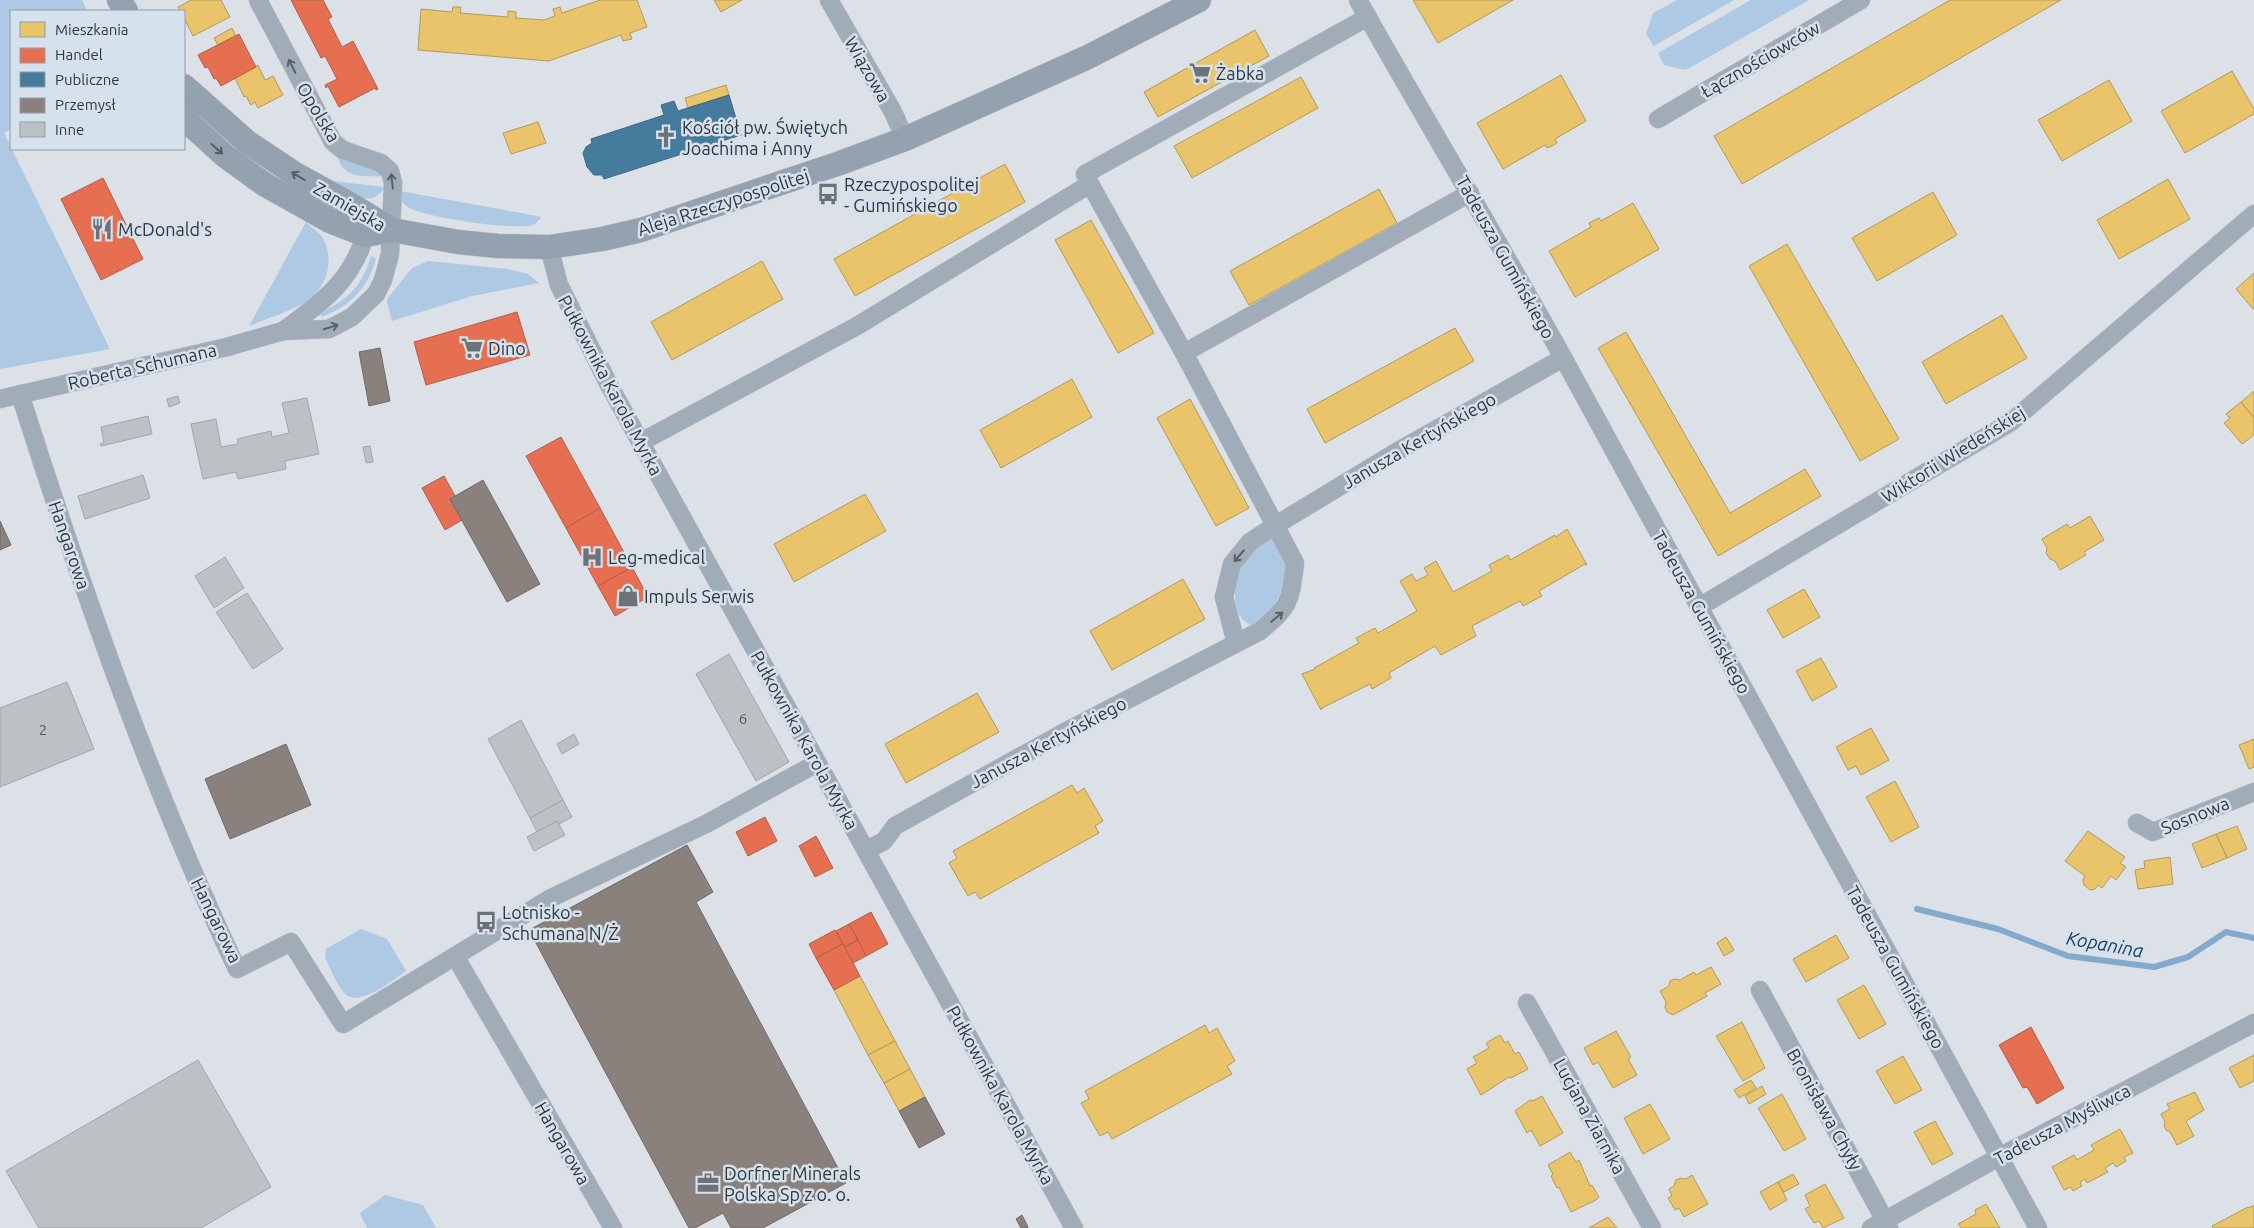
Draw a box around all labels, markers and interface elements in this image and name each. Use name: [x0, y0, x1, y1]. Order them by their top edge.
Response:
legend: [10, 10, 185, 150]
street label: Łącznościowców: [1697, 17, 1823, 101]
text: Mieszkania: [55, 21, 129, 38]
street label: Wiązowa: [841, 33, 895, 105]
text: Handel: [55, 46, 103, 63]
one-way arrow: [287, 59, 296, 74]
supermarket icon: Żabka: [1187, 60, 1213, 86]
place label: Żabka: [1216, 63, 1264, 83]
text: Publiczne: [55, 71, 120, 88]
street label: Opolska: [293, 79, 345, 145]
text: Przemysł: [55, 96, 115, 113]
place label: Kościół pw. Świętych Joachima i Anny: [682, 116, 848, 158]
text: Inne: [55, 121, 84, 138]
church icon: Kościół pw. Świętych Joachima i Anny: [653, 124, 679, 150]
one-way arrow: [211, 143, 224, 155]
street label: Aleja Rzeczypospolitej: [635, 165, 811, 239]
one-way arrow: [291, 171, 306, 180]
street label: Tadeusza Gumińskiego: [1453, 172, 1559, 342]
one-way arrow: [387, 174, 397, 190]
place label: Rzeczypospolitej - Gumińskiego: [844, 174, 979, 215]
street label: Zamiejska: [310, 177, 390, 235]
bus stop icon: Rzeczypospolitej - Gumińskiego: [815, 181, 841, 207]
restaurant icon: McDonald's: [89, 216, 115, 242]
place label: McDonald's: [118, 219, 212, 239]
street label: Pułkownika Karola Myrka: [555, 291, 667, 479]
one-way arrow: [323, 322, 339, 332]
supermarket icon: Dino: [459, 335, 485, 361]
place label: Dino: [488, 338, 526, 358]
street label: Roberta Schumana: [66, 339, 218, 393]
street label: Janusza Kertyńskiego: [1339, 388, 1499, 492]
street label: Wiktorii Wiedeńskiej: [1878, 402, 2028, 506]
street label: Hangarowa: [46, 498, 94, 592]
street label: Tadeusza Gumińskiego: [1649, 527, 1755, 697]
hospital icon: Leg-medical: [579, 544, 605, 570]
place label: Leg-medical: [608, 547, 706, 567]
one-way arrow: [1233, 549, 1244, 562]
shop icon: Impuls Serwis: [615, 583, 641, 609]
place label: Impuls Serwis: [644, 586, 754, 606]
one-way arrow: [1270, 611, 1283, 622]
street label: Pułkownika Karola Myrka: [747, 647, 863, 833]
street label: Janusza Kertyńskiego: [967, 692, 1129, 792]
house number: 6: [739, 710, 747, 727]
house number: 2: [39, 721, 47, 738]
street label: Sosnowa: [2158, 792, 2232, 838]
street label: Hangarowa: [188, 874, 246, 966]
street label: Tadeusza Gumińskiego: [1843, 882, 1949, 1052]
place label: Lotnisko - Schumana N/Ż: [502, 902, 619, 943]
bus stop icon: Lotnisko - Schumana N/Ż: [473, 909, 499, 935]
water label: Kopanina: [2065, 926, 2145, 962]
street label: Pułkownika Karola Myrka: [943, 1002, 1059, 1188]
street label: Bronisława Chyły: [1783, 1045, 1867, 1174]
street label: Lucjana Ziarnika: [1550, 1055, 1630, 1177]
street label: Tadeusza Myśliwca: [1990, 1080, 2134, 1168]
street label: Hangarowa: [531, 1098, 595, 1188]
place label: Dorfner Minerals Polska Sp z o. o.: [724, 1163, 861, 1204]
office icon: Dorfner Minerals Polska Sp z o. o.: [695, 1170, 721, 1196]

